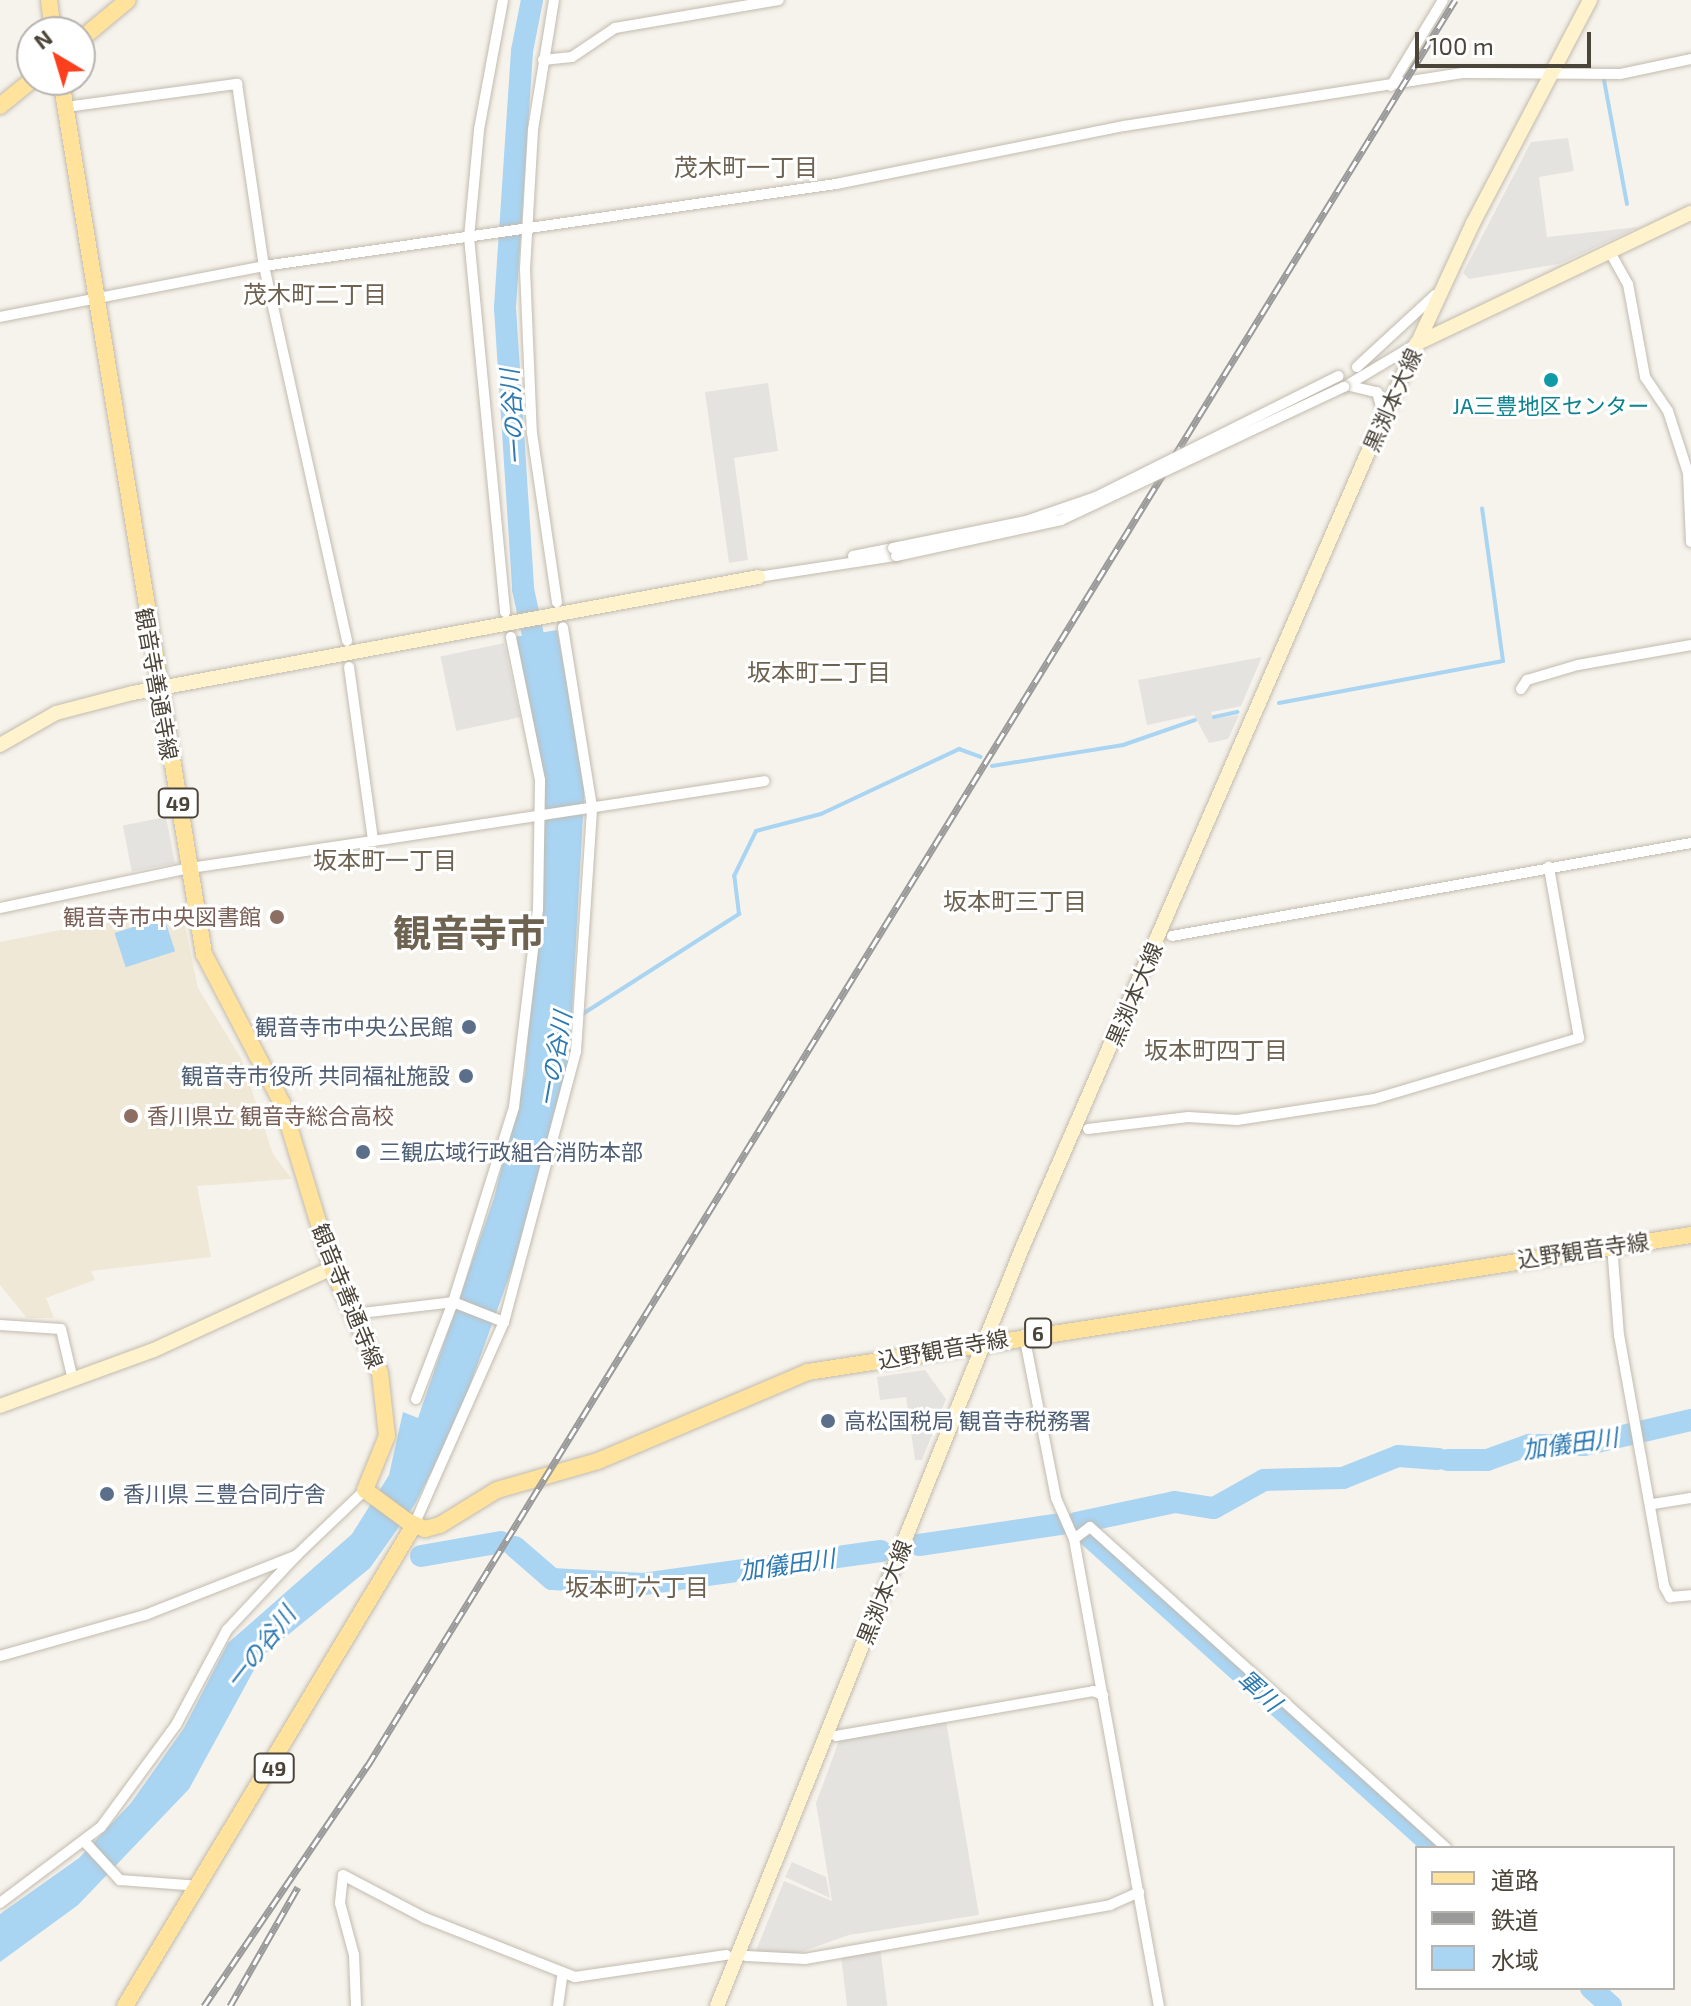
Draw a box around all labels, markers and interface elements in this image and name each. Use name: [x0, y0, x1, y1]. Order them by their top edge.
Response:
north arrow: [16, 16, 96, 96]
scale bar: [1419, 16, 1595, 66]
text: N: [28, 24, 57, 54]
text: 100 m: [1429, 31, 1494, 60]
district label: 茂木町一丁目: [674, 153, 818, 181]
district label: 茂木町二丁目: [243, 280, 387, 308]
street label: 黒渕本大線: [1358, 344, 1426, 456]
water label: 一の谷川: [494, 368, 530, 466]
marker: JA三豊地区センター: [1542, 371, 1560, 389]
place label: JA三豊地区センター: [1452, 393, 1650, 419]
street label: 観音寺善通寺線: [131, 606, 183, 762]
district label: 坂本町二丁目: [747, 658, 891, 686]
road number: 49: [156, 787, 200, 819]
district label: 坂本町一丁目: [313, 846, 457, 874]
district label: 坂本町三丁目: [943, 887, 1087, 915]
place label: 観音寺市中央図書館: [63, 904, 261, 930]
marker: 観音寺市中央図書館: [268, 908, 286, 926]
district label: 観音寺市: [393, 910, 545, 956]
street label: 黒渕本大線: [1100, 938, 1168, 1050]
water label: 一の谷川: [531, 1009, 577, 1109]
place label: 観音寺市中央公民館: [255, 1014, 453, 1040]
marker: 観音寺市中央公民館: [460, 1018, 478, 1036]
district label: 坂本町四丁目: [1144, 1036, 1288, 1064]
place label: 観音寺市役所 共同福祉施設: [181, 1063, 450, 1089]
marker: 観音寺市役所 共同福祉施設: [457, 1067, 475, 1085]
place label: 香川県立 観音寺総合高校: [147, 1103, 394, 1129]
marker: 香川県立 観音寺総合高校: [122, 1107, 140, 1125]
place label: 三観広域行政組合消防本部: [379, 1139, 643, 1165]
marker: 三観広域行政組合消防本部: [354, 1143, 372, 1161]
street label: 観音寺善通寺線: [307, 1220, 389, 1372]
street label: 込野観音寺線: [1516, 1228, 1650, 1272]
road number: 6: [1024, 1317, 1052, 1349]
street label: 込野観音寺線: [876, 1325, 1010, 1373]
place label: 高松国税局 観音寺税務署: [844, 1408, 1091, 1434]
marker: 高松国税局 観音寺税務署: [819, 1412, 837, 1430]
water label: 加儀田川: [1520, 1422, 1620, 1464]
place label: 香川県 三豊合同庁舎: [123, 1481, 326, 1507]
marker: 香川県 三豊合同庁舎: [98, 1485, 116, 1503]
street label: 黒渕本大線: [851, 1536, 917, 1648]
water label: 加儀田川: [737, 1543, 837, 1585]
district label: 坂本町六丁目: [565, 1573, 709, 1601]
water label: 一の谷川: [219, 1600, 301, 1694]
water label: 軍川: [1233, 1663, 1287, 1717]
road number: 49: [252, 1752, 296, 1784]
legend: [1415, 1846, 1675, 1990]
text: 道路: [1491, 1865, 1539, 1894]
text: 鉄道: [1491, 1905, 1539, 1934]
text: 水域: [1491, 1945, 1539, 1974]

